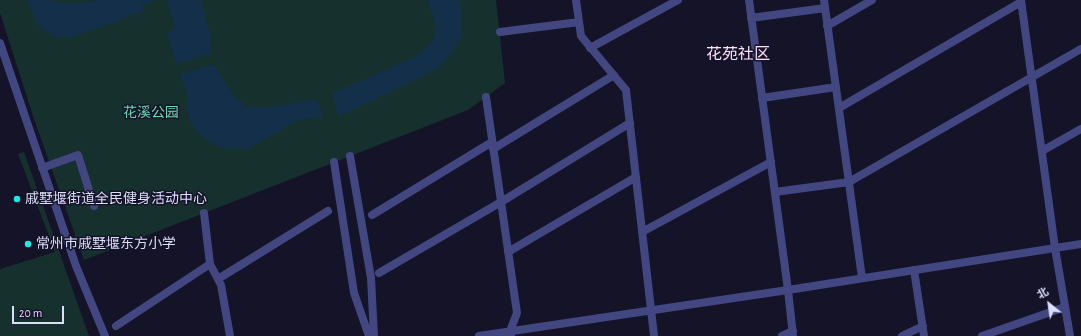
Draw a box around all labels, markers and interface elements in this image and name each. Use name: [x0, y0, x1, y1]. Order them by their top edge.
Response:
district label: 花苑社区: [706, 44, 770, 64]
park label: 花溪公园: [123, 105, 179, 121]
place label: 戚墅堰街道全民健身活动中心: [25, 191, 207, 207]
marker: 戚墅堰街道全民健身活动中心: [12, 194, 22, 204]
place label: 常州市戚墅堰东方小学: [36, 236, 176, 252]
marker: 常州市戚墅堰东方小学: [23, 239, 33, 249]
north arrow: [1029, 284, 1069, 324]
text: 北: [1035, 286, 1050, 301]
scale bar: [14, 298, 66, 324]
text: 20 m: [19, 307, 42, 319]

